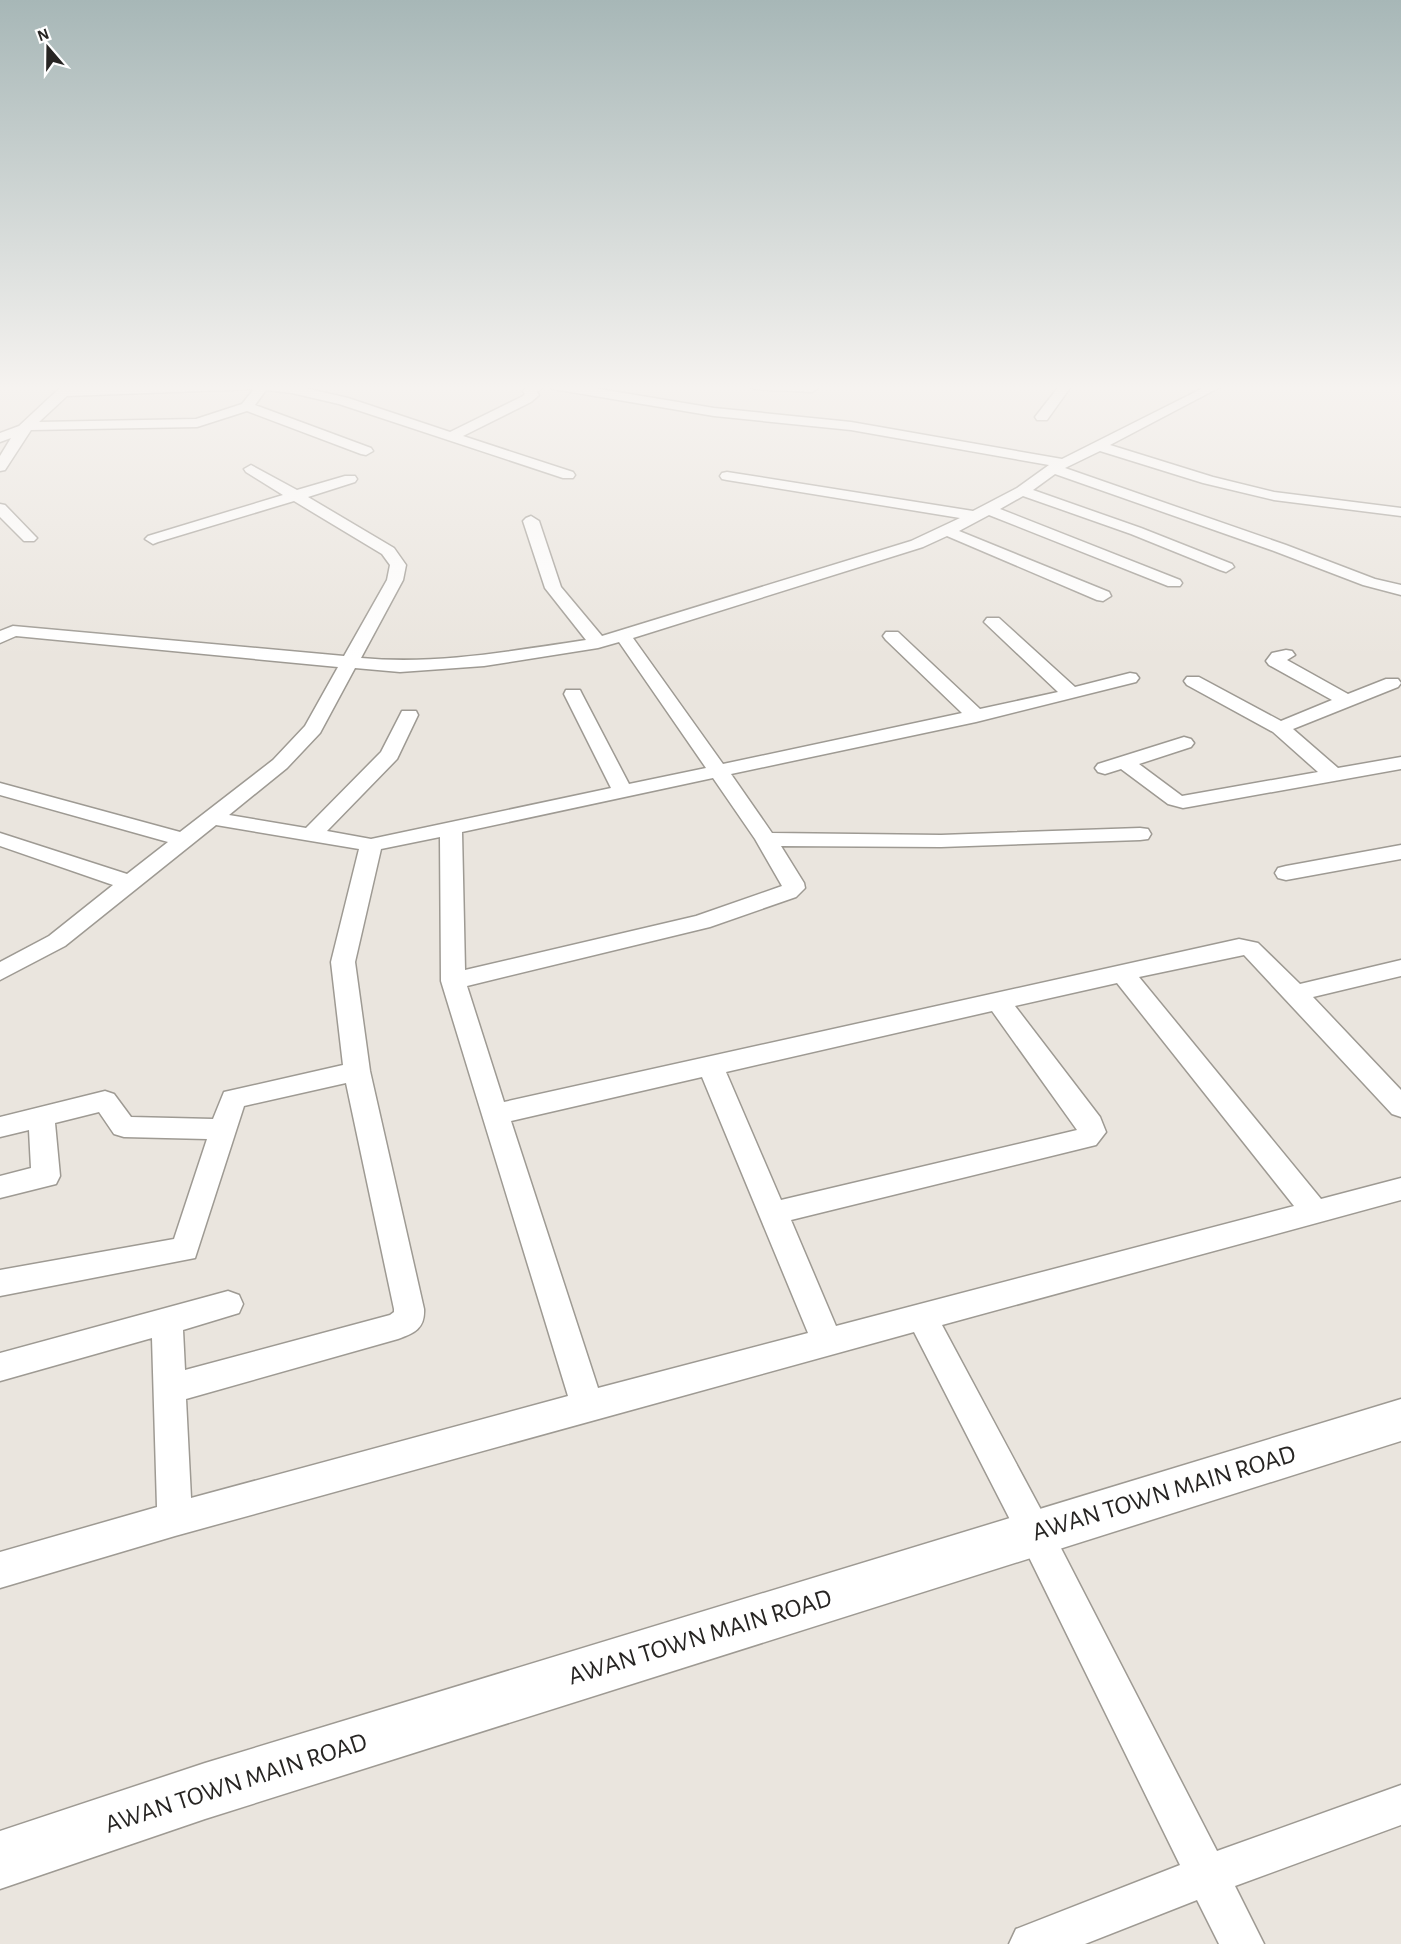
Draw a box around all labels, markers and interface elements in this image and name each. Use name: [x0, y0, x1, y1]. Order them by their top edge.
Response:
north arrow: [18, 18, 78, 78]
text: N: [35, 25, 51, 44]
street label: AWAN TOWN MAIN ROAD: [1029, 1441, 1299, 1545]
street label: AWAN TOWN MAIN ROAD: [565, 1585, 835, 1689]
street label: AWAN TOWN MAIN ROAD: [102, 1728, 370, 1838]

